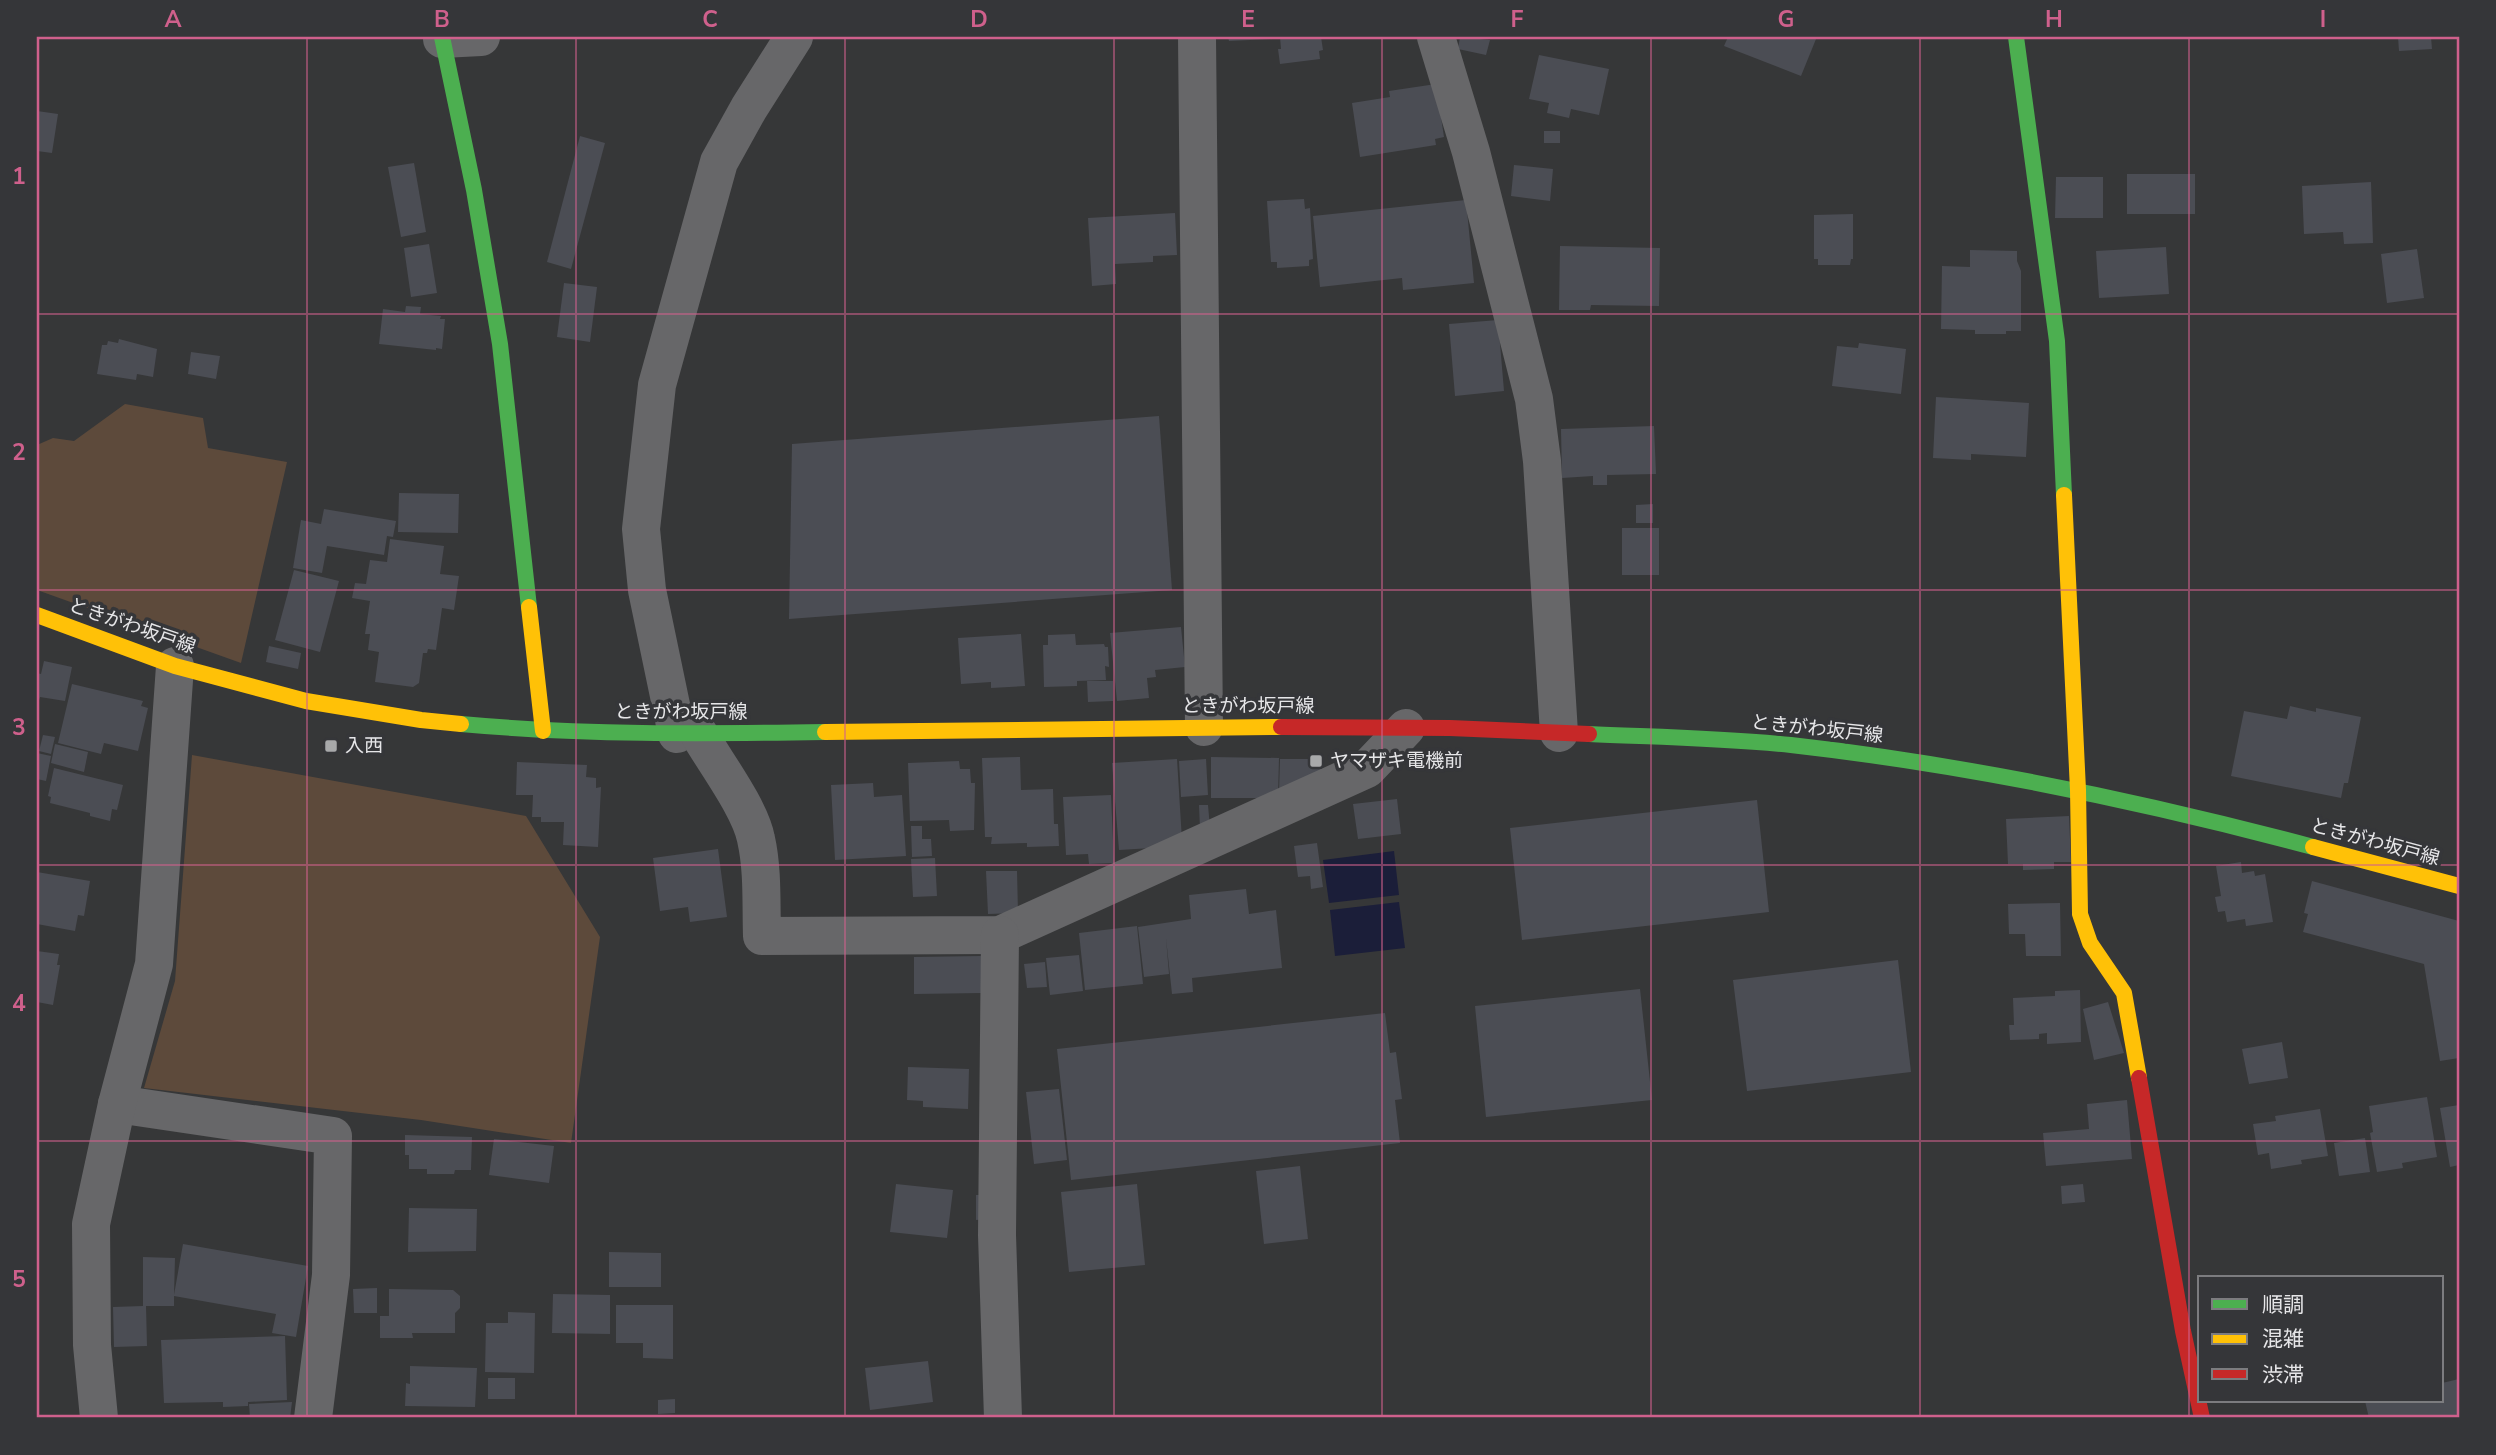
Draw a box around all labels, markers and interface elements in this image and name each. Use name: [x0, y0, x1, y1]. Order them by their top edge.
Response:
text: A: [164, 4, 182, 35]
text: B: [434, 4, 450, 35]
text: C: [702, 4, 718, 35]
text: D: [970, 4, 988, 35]
text: E: [1241, 4, 1255, 35]
text: F: [1511, 4, 1524, 35]
text: G: [1778, 4, 1794, 35]
text: H: [2045, 4, 2063, 35]
text: I: [2320, 4, 2326, 35]
text: 1: [12, 161, 26, 192]
text: 2: [12, 437, 26, 468]
street label: ときがわ坂戸線: [65, 592, 199, 660]
street label: ときがわ坂戸線: [1181, 693, 1315, 719]
street label: ときがわ坂戸線: [614, 699, 748, 725]
street label: ときがわ坂戸線: [1749, 709, 1885, 749]
text: 3: [12, 712, 26, 743]
place label: 入西: [345, 733, 383, 759]
marker: 入西: [323, 738, 339, 754]
place label: ヤマザキ電機前: [1330, 748, 1463, 774]
marker: ヤマザキ電機前: [1308, 753, 1324, 769]
street label: ときがわ坂戸線: [2307, 812, 2443, 872]
text: 4: [12, 988, 26, 1019]
text: 5: [12, 1264, 26, 1295]
legend: [2198, 1276, 2444, 1402]
text: 順調: [2262, 1291, 2304, 1319]
text: 混雑: [2262, 1325, 2304, 1353]
text: 渋滞: [2262, 1361, 2304, 1389]

